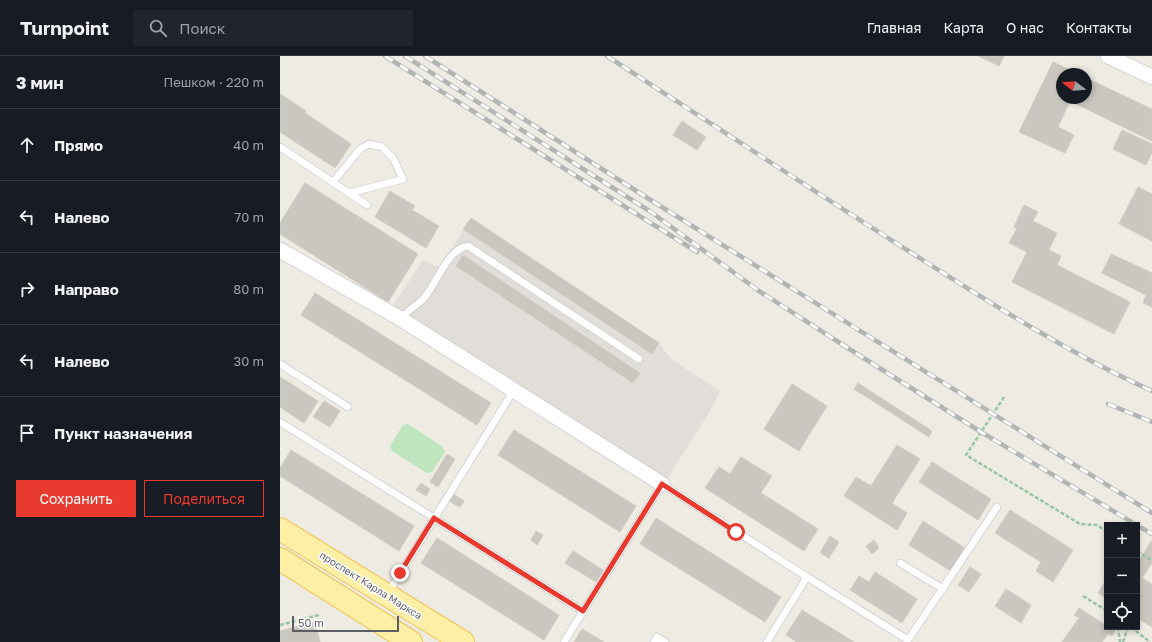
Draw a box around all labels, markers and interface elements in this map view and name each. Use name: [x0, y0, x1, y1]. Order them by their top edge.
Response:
search box: [133, 10, 413, 46]
text: Turnpoint: [20, 16, 109, 39]
icon: search: [147, 17, 169, 39]
text: Поиск: [179, 19, 225, 37]
text: Главная: [867, 19, 921, 36]
text: Карта: [943, 19, 984, 36]
text: О нас: [1006, 19, 1044, 36]
text: Контакты: [1066, 19, 1132, 36]
north arrow: [1056, 68, 1092, 104]
text: 3 мин: [16, 72, 64, 93]
text: Пешком · 220 m: [164, 74, 264, 90]
icon: ahead: [16, 134, 38, 156]
text: Прямо: [54, 136, 103, 154]
text: 40 m: [233, 137, 264, 153]
icon: left: [16, 206, 38, 228]
text: Налево: [54, 208, 110, 226]
text: 70 m: [234, 209, 264, 225]
icon: right: [16, 278, 38, 300]
text: Направо: [54, 280, 119, 298]
text: 80 m: [233, 281, 264, 297]
icon: left: [16, 350, 38, 372]
text: Налево: [54, 352, 110, 370]
text: 30 m: [234, 353, 264, 369]
icon: arrive: [16, 422, 38, 444]
text: Пункт назначения: [54, 424, 192, 442]
button: Сохранить: [16, 480, 136, 517]
button: Поделиться: [144, 480, 264, 517]
map controls: [1104, 522, 1140, 630]
button: +: [1104, 522, 1140, 558]
route start: [727, 523, 745, 541]
street label: проспект Карла Маркса: [318, 549, 424, 621]
button: −: [1104, 558, 1140, 594]
route end: [391, 564, 409, 582]
button: locate: [1104, 594, 1140, 630]
scale bar: [292, 614, 399, 633]
text: 50 m: [298, 616, 324, 629]

